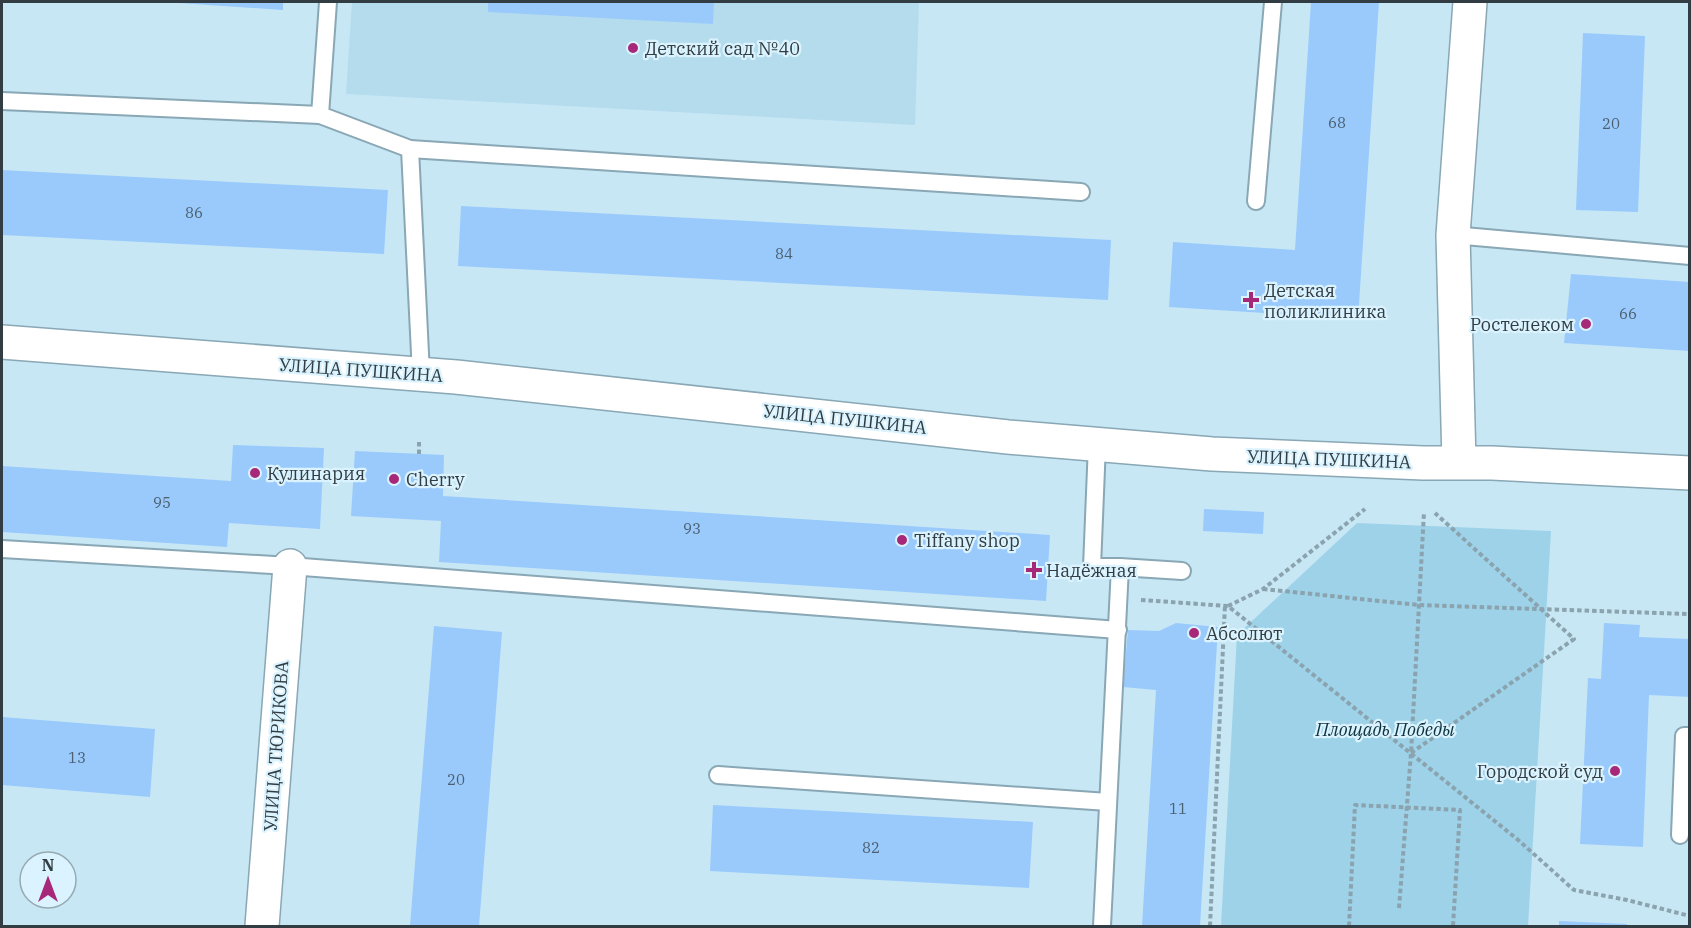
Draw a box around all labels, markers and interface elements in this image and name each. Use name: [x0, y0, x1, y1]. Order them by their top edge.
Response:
place label: Детский сад №40: [645, 37, 800, 60]
marker: Детский сад №40: [626, 41, 640, 55]
house number: 68: [1328, 113, 1346, 132]
house number: 20: [1602, 114, 1620, 133]
house number: 86: [185, 203, 203, 222]
house number: 84: [775, 244, 793, 263]
place label: Детская поликлиника: [1264, 279, 1386, 323]
marker: Детская поликлиника: [1242, 291, 1260, 309]
house number: 66: [1619, 304, 1637, 323]
place label: Ростелеком: [1470, 313, 1574, 336]
marker: Ростелеком: [1579, 317, 1593, 331]
street label: УЛИЦА ПУШКИНА: [278, 353, 444, 387]
street label: УЛИЦА ПУШКИНА: [762, 399, 929, 439]
street label: УЛИЦА ПУШКИНА: [1246, 445, 1412, 473]
place label: Кулинария: [267, 462, 365, 485]
marker: Кулинария: [248, 466, 262, 480]
place label: Cherry: [406, 468, 465, 491]
marker: Cherry: [387, 472, 401, 486]
house number: 95: [153, 493, 171, 512]
house number: 93: [683, 519, 701, 538]
place label: Tiffany shop: [914, 529, 1020, 552]
marker: Tiffany shop: [895, 533, 909, 547]
place label: Надёжная: [1046, 559, 1137, 582]
marker: Надёжная: [1027, 563, 1041, 577]
place label: Абсолют: [1206, 622, 1282, 645]
marker: Абсолют: [1187, 626, 1201, 640]
street label: УЛИЦА ТЮРИКОВА: [259, 659, 293, 832]
park label: Площадь Победы: [1314, 718, 1455, 741]
house number: 13: [68, 748, 86, 767]
place label: Городской суд: [1477, 760, 1603, 783]
marker: Городской суд: [1608, 764, 1622, 778]
house number: 20: [447, 770, 465, 789]
house number: 11: [1169, 799, 1187, 818]
house number: 82: [862, 838, 880, 857]
north arrow: [18, 850, 78, 910]
text: N: [42, 855, 54, 875]

